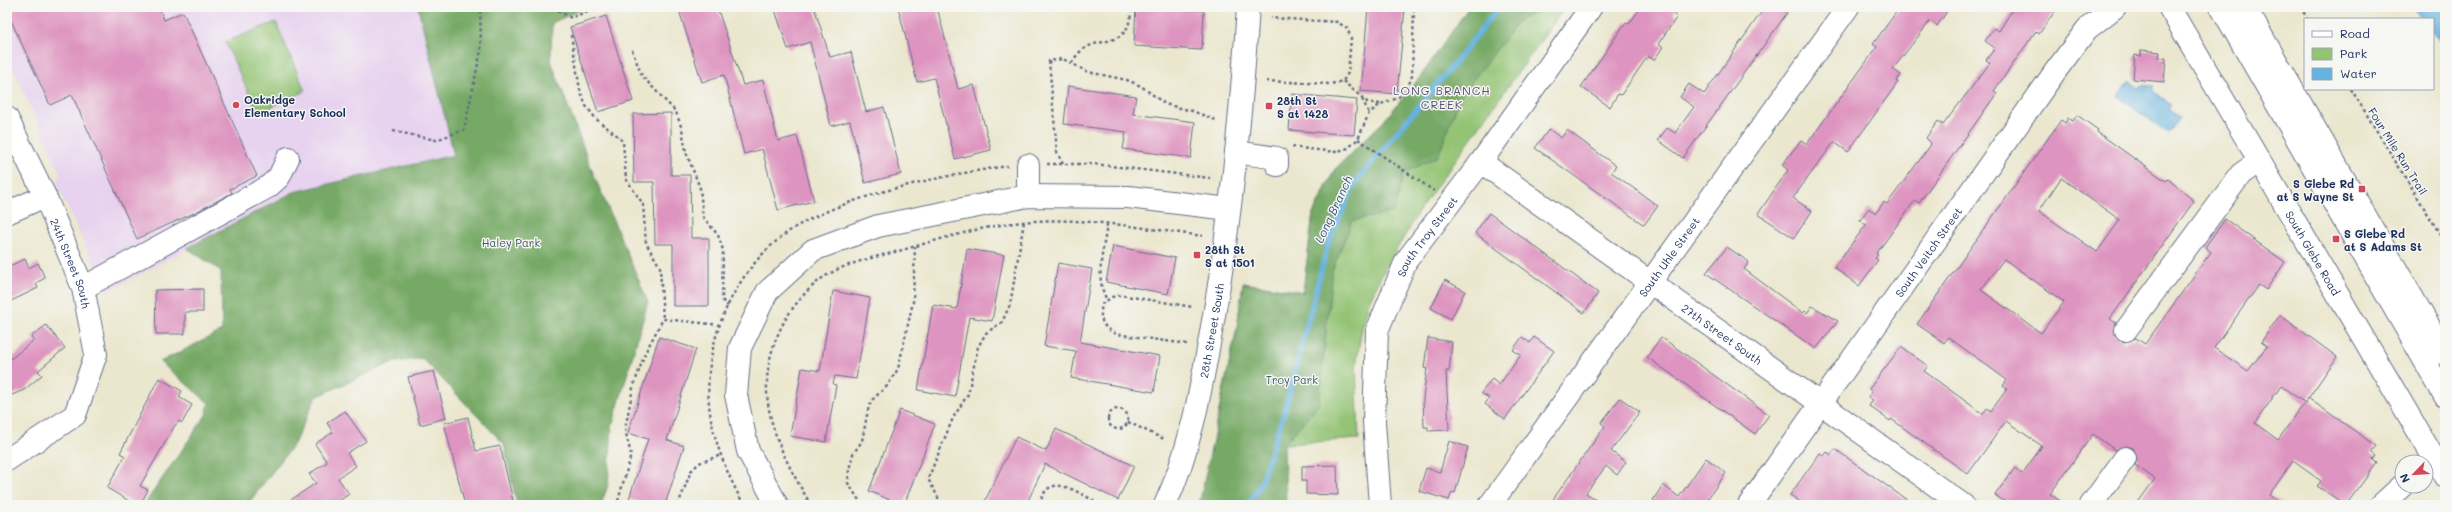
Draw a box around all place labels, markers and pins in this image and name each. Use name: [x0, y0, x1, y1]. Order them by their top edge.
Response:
place label: Oakridge Elementary School: [244, 92, 346, 120]
place label: 28th St S at 1428: [1277, 93, 1328, 121]
marker: Oakridge Elementary School: [231, 100, 241, 110]
marker: 28th St S at 1428: [1264, 101, 1274, 111]
place label: S Glebe Rd at S Wayne St: [2277, 176, 2354, 204]
marker: S Glebe Rd at S Wayne St: [2357, 184, 2367, 194]
place label: S Glebe Rd at S Adams St: [2344, 226, 2422, 254]
marker: S Glebe Rd at S Adams St: [2331, 234, 2341, 244]
place label: 28th St S at 1501: [1205, 242, 1255, 270]
marker: 28th St S at 1501: [1192, 250, 1202, 260]

